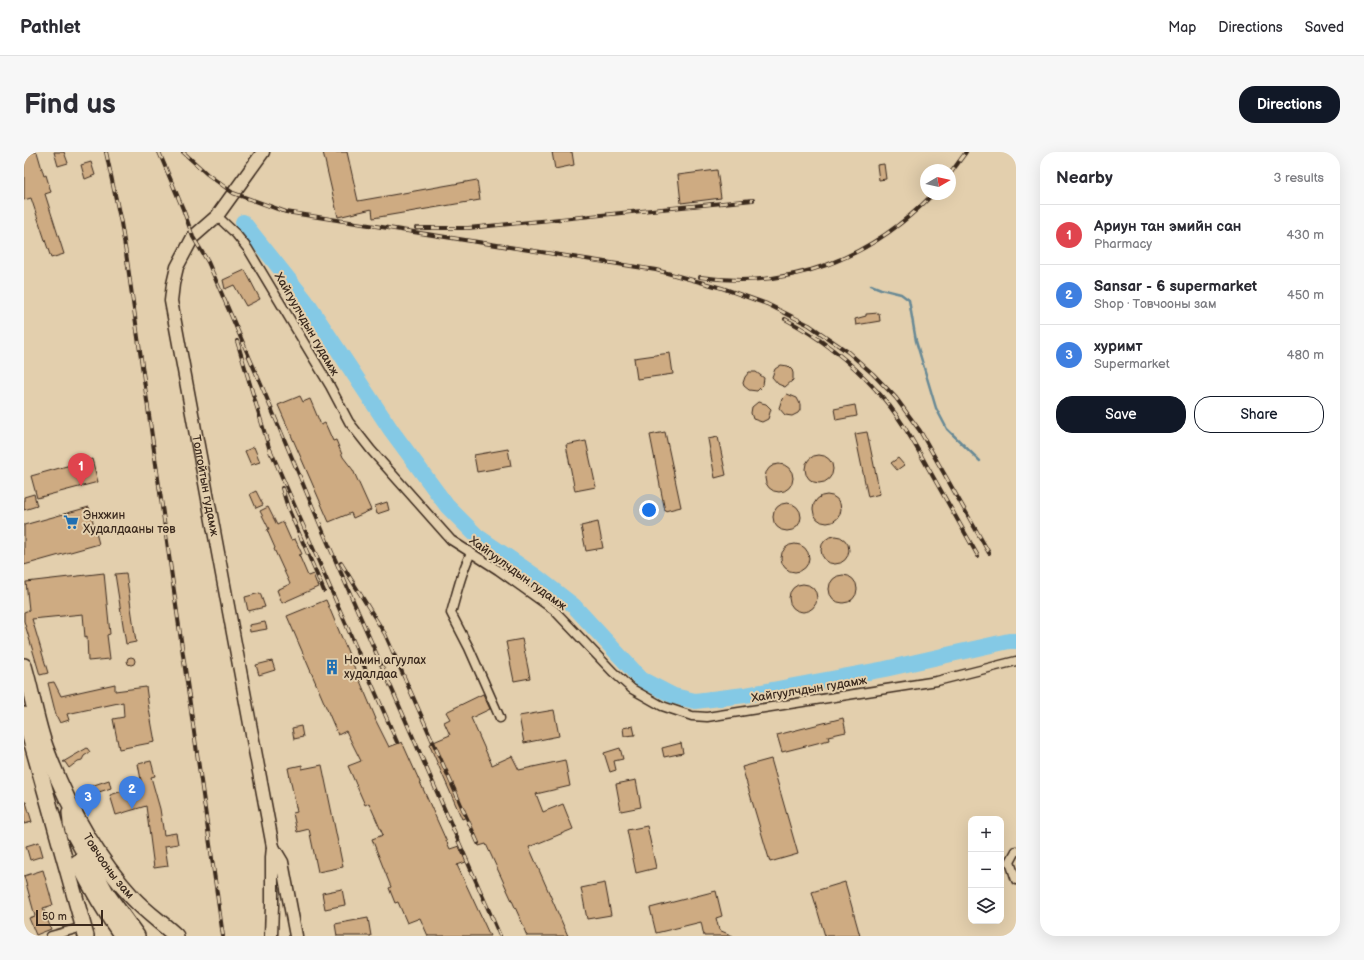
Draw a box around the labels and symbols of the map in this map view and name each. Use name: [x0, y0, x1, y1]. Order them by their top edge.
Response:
north arrow: [920, 164, 956, 200]
street label: Хайгуулчдын гудамж: [271, 270, 343, 379]
street label: Толгойтын гудамж: [188, 434, 222, 538]
pin: 1: [68, 453, 94, 486]
your location: [639, 500, 659, 520]
place label: Энхжин Худалдааны төв: [83, 508, 176, 537]
supermarket icon: Энхжин Худалдааны төв: [62, 513, 80, 531]
street label: Хайгуулчдын гудамж: [466, 533, 570, 614]
place label: Номин агуулах худалдаа: [344, 653, 427, 682]
building icon: Номин агуулах худалдаа: [323, 658, 341, 676]
street label: Хайгуулчдын гудамж: [750, 673, 869, 706]
pin: 2: [119, 776, 145, 809]
pin: 3: [75, 784, 101, 817]
street label: Товчооны зам: [79, 831, 137, 902]
scale bar: [36, 908, 103, 927]

